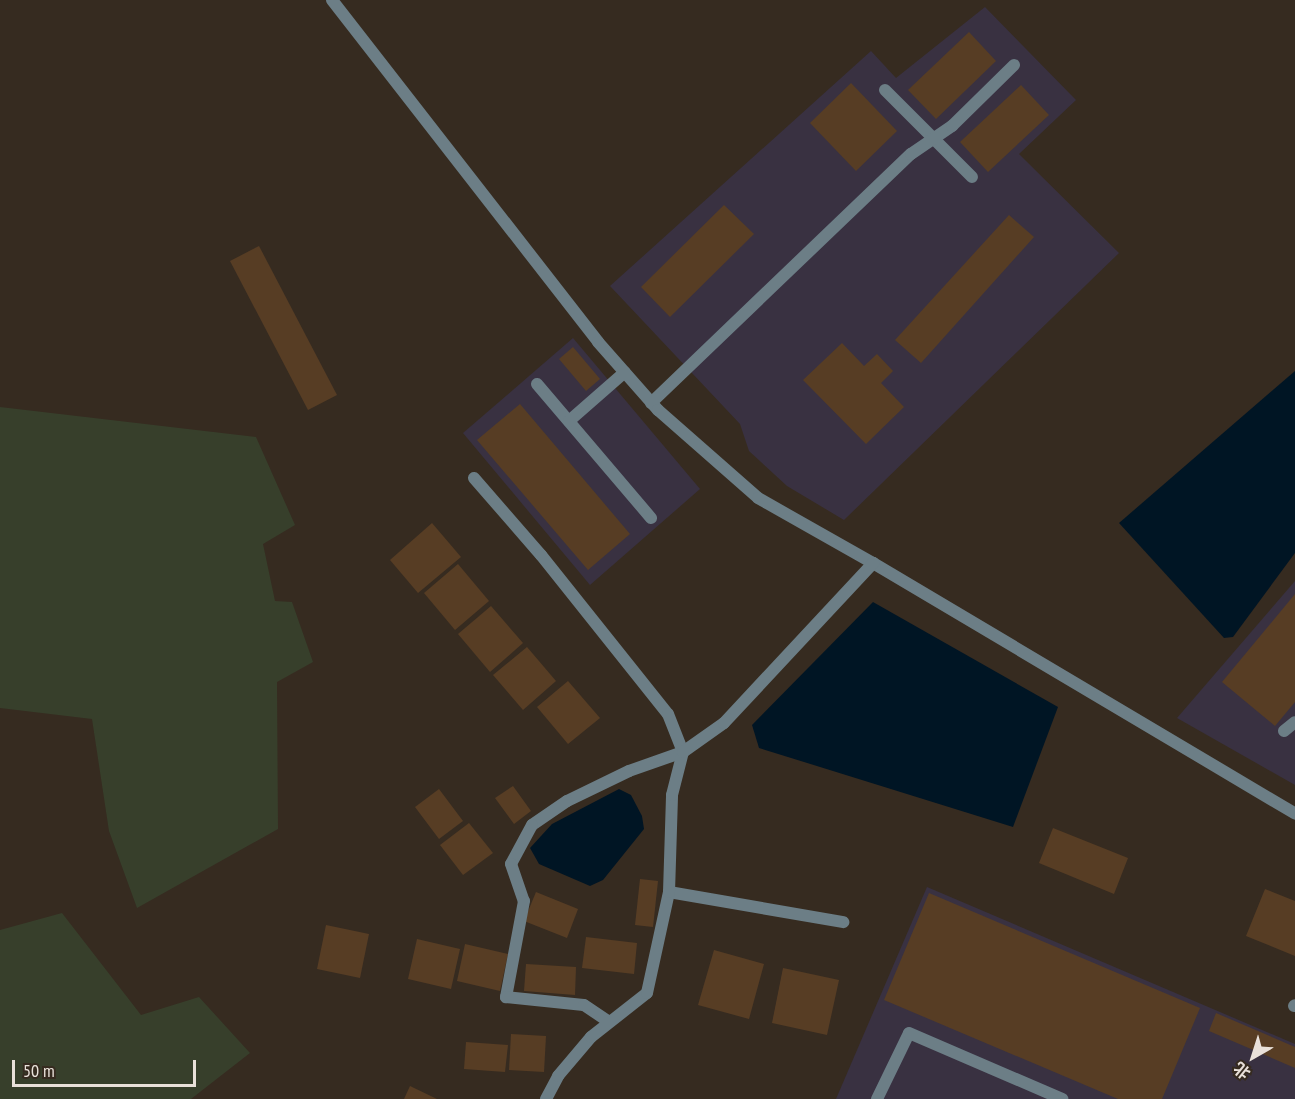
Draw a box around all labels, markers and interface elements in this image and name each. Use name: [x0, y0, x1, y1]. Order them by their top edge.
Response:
north arrow: [1223, 1027, 1283, 1087]
scale bar: [15, 1048, 200, 1086]
text: 北: [1229, 1058, 1254, 1084]
text: 50 m: [23, 1059, 55, 1082]

